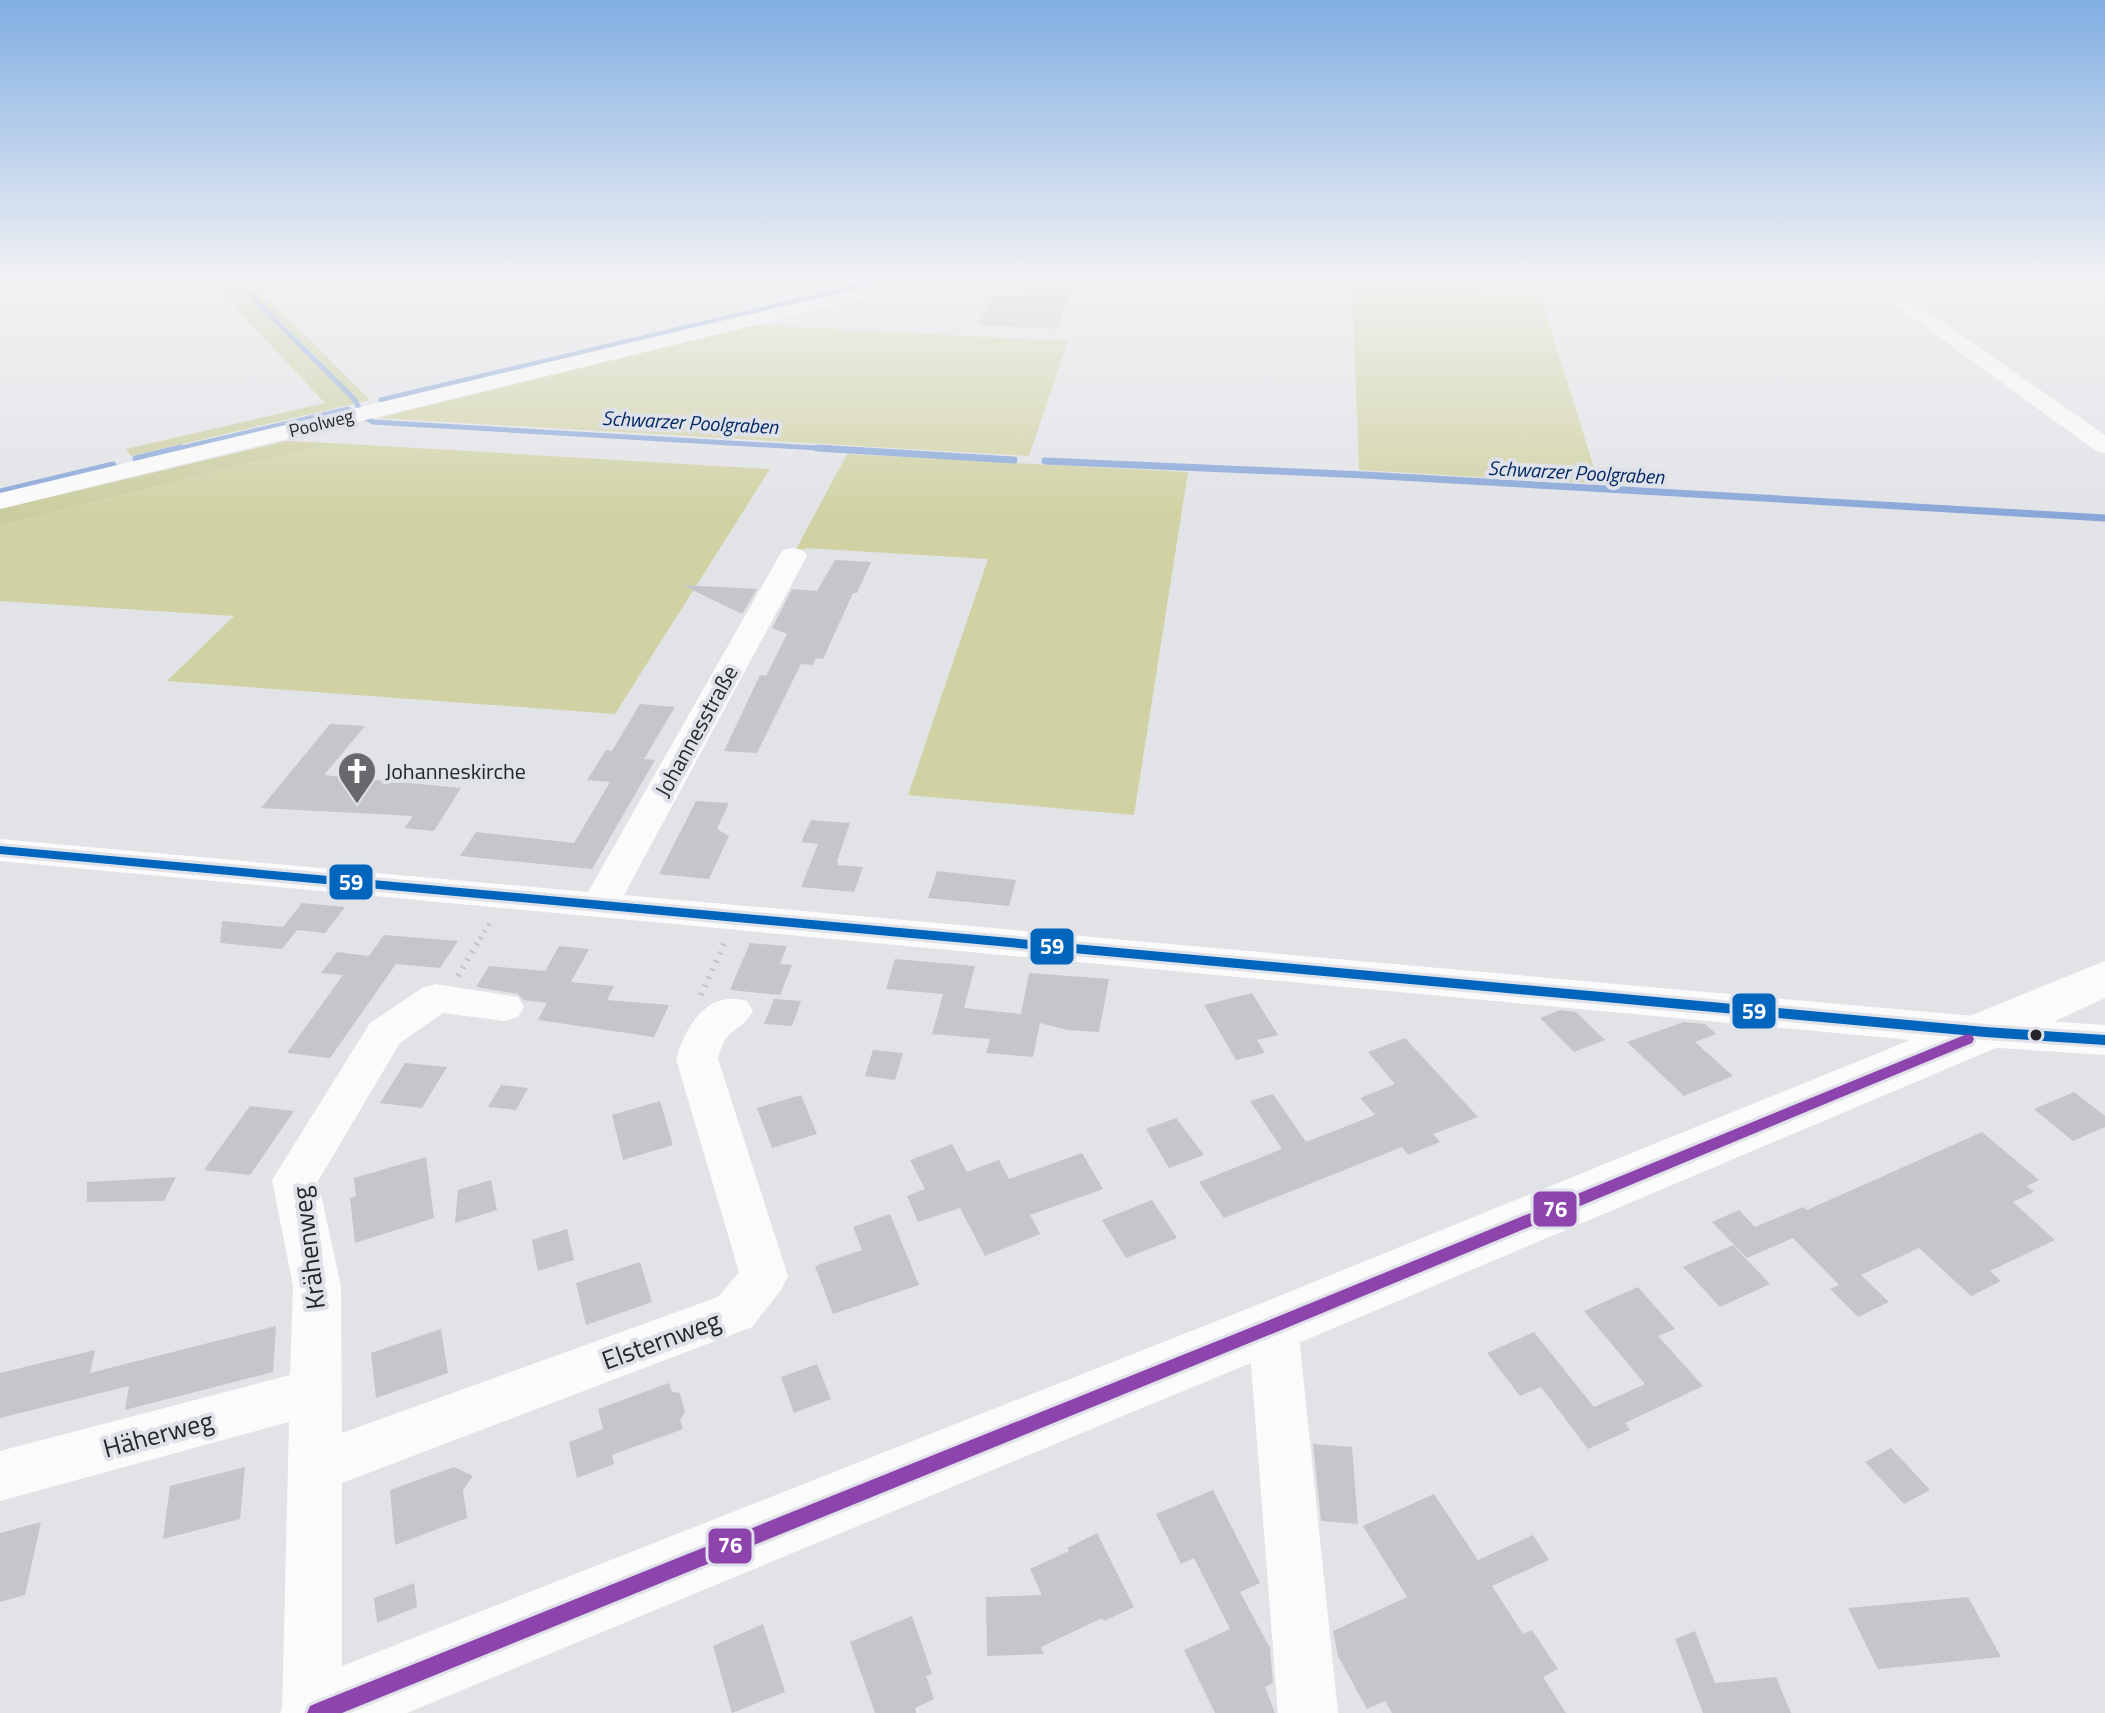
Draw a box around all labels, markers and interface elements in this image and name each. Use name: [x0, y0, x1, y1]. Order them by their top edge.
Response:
street label: Poolweg: [286, 402, 356, 444]
water label: Schwarzer Poolgraben: [601, 402, 780, 442]
water label: Schwarzer Poolgraben: [1487, 452, 1666, 492]
street label: Johannesstraße: [646, 659, 746, 803]
church icon: Johanneskirche: [336, 750, 378, 805]
place label: Johanneskirche: [385, 754, 526, 788]
line badge: 59: [328, 863, 374, 901]
text: 59: [339, 865, 363, 899]
line badge: 59: [1029, 927, 1075, 966]
text: 59: [1040, 929, 1064, 963]
line badge: 59: [1731, 992, 1777, 1030]
text: 59: [1742, 994, 1766, 1028]
unlabelled marker: [2028, 1027, 2044, 1043]
street label: Krähenweg: [281, 1184, 335, 1312]
line badge: 76: [1532, 1190, 1578, 1228]
text: 76: [1543, 1192, 1567, 1226]
street label: Elsternweg: [596, 1301, 726, 1379]
street label: Häherweg: [98, 1401, 218, 1467]
line badge: 76: [707, 1527, 753, 1565]
text: 76: [718, 1528, 742, 1562]

